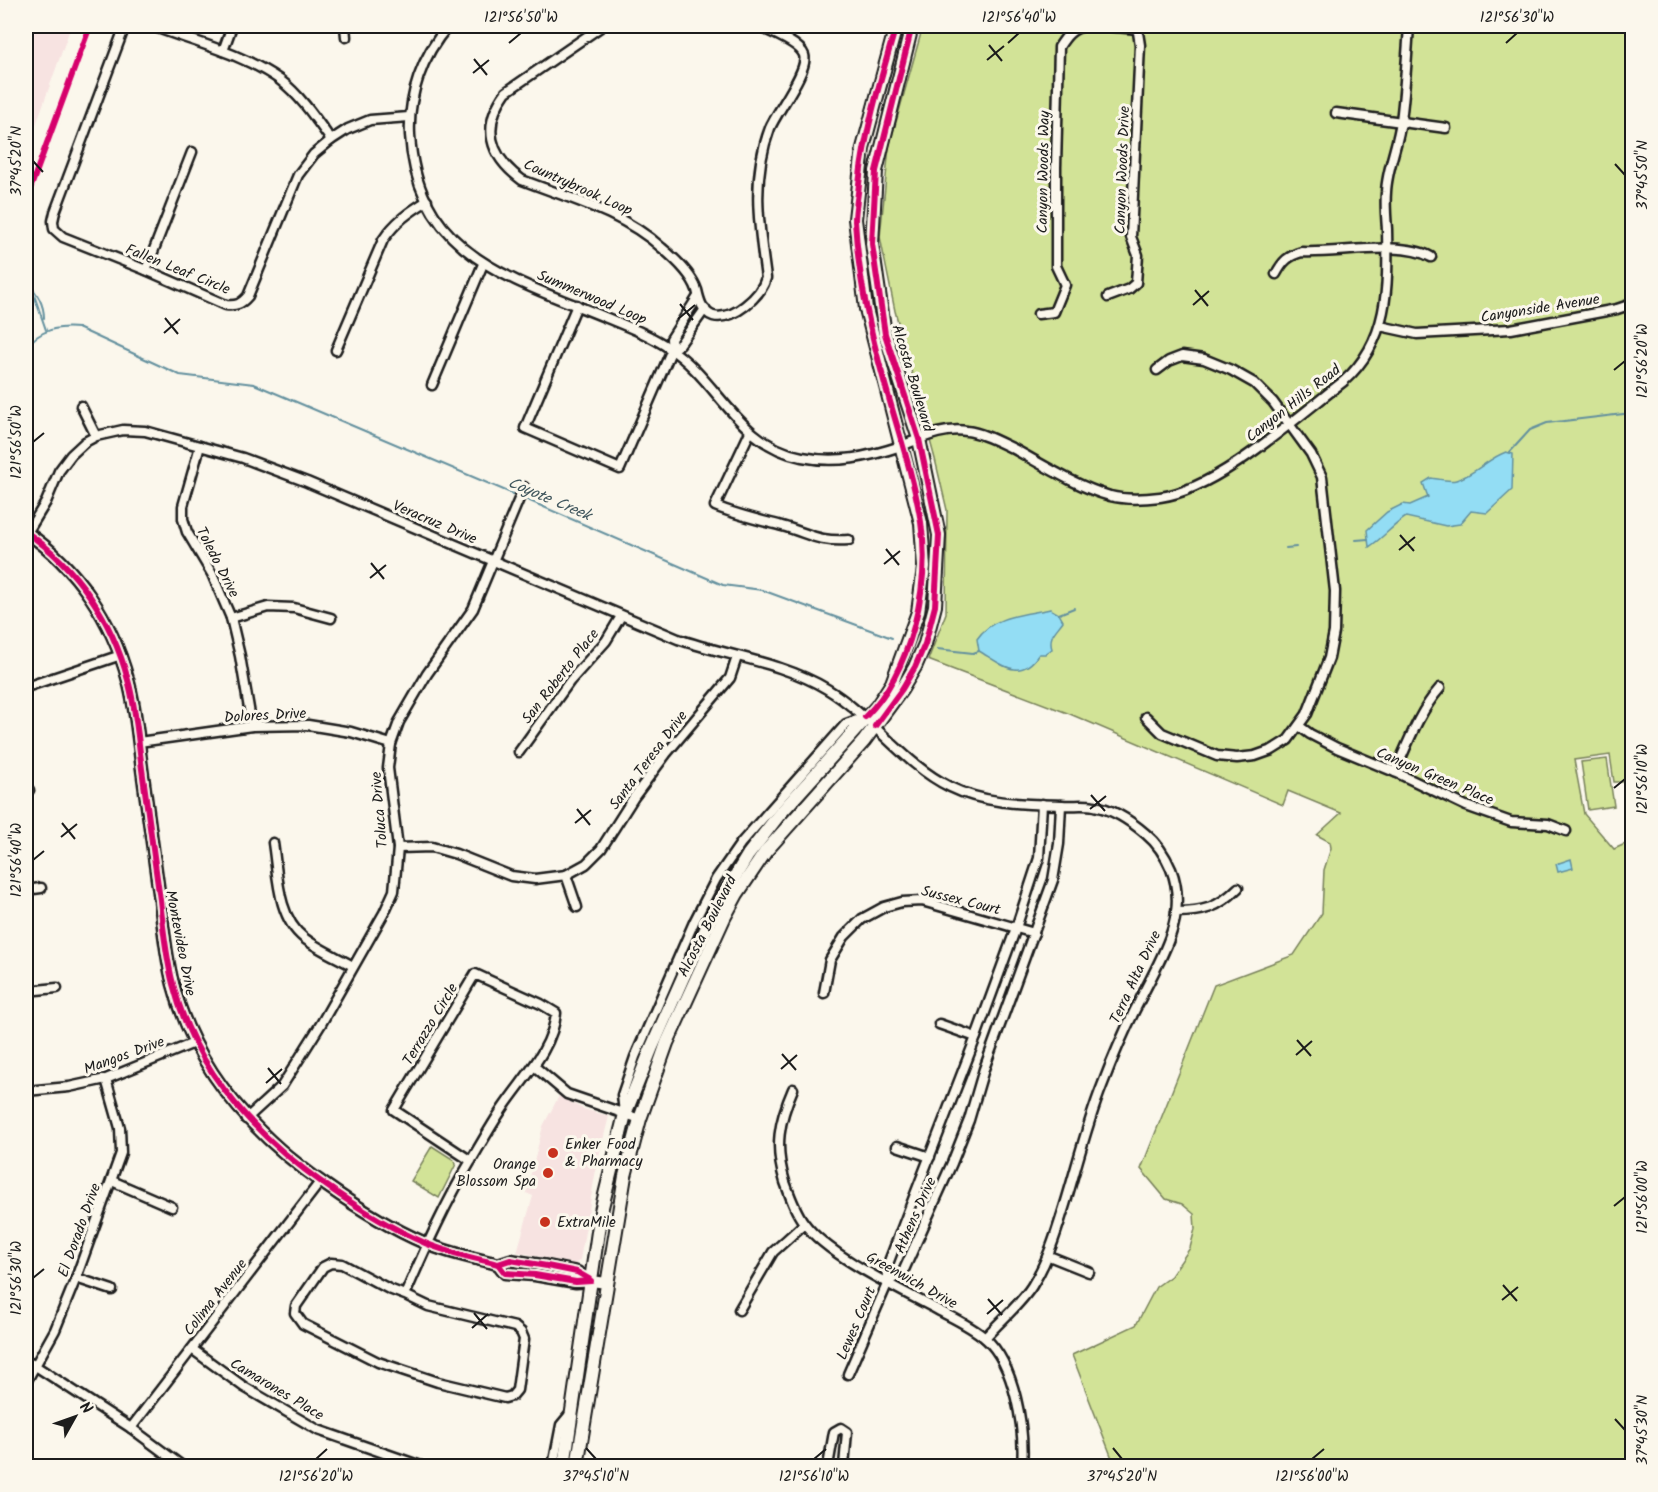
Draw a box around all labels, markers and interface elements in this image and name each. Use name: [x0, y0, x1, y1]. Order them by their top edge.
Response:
text: 121°56'50"W: [484, 6, 558, 30]
text: 121°56'40"W: [982, 6, 1056, 30]
text: 121°56'30"W: [1480, 6, 1555, 30]
street label: Canyon Woods Drive: [1109, 105, 1137, 235]
street label: Canyon Woods Way: [1031, 109, 1057, 234]
text: 37°45'20"N: [5, 126, 29, 196]
text: 37°45'50"N: [1631, 140, 1655, 210]
street label: Countrybrook Loop: [519, 153, 636, 223]
street label: Fallen Leaf Circle: [122, 238, 234, 302]
street label: Summerwood Loop: [533, 264, 650, 332]
street label: Canyonside Avenue: [1479, 288, 1602, 330]
street label: Alcosta Boulevard: [884, 322, 940, 436]
text: 121°56'20"W: [1631, 323, 1655, 398]
street label: Canyon Hills Road: [1241, 359, 1347, 449]
text: 121°56'50"W: [5, 405, 29, 479]
water label: Coyote Creek: [504, 471, 597, 529]
street label: Veracruz Drive: [389, 494, 481, 552]
street label: Toledo Drive: [189, 523, 245, 602]
street label: San Roberto Place: [516, 624, 606, 729]
street label: Dolores Drive: [223, 702, 307, 730]
street label: Santa Teresa Drive: [603, 706, 694, 815]
street label: Canyon Green Place: [1372, 741, 1497, 813]
text: 121°56'10"W: [1631, 743, 1655, 814]
street label: Toluca Drive: [365, 770, 395, 849]
text: 121°56'40"W: [5, 823, 29, 897]
street label: Alcosta Boulevard: [672, 871, 744, 981]
street label: Sussex Court: [919, 880, 1003, 922]
street label: Montevideo Drive: [158, 888, 202, 998]
street label: Terra Alta Drive: [1104, 926, 1168, 1028]
street label: Terrazzo Circle: [397, 979, 465, 1070]
street label: Mangos Drive: [81, 1030, 168, 1082]
place label: Enker Food & Pharmacy: [565, 1133, 643, 1174]
marker: Enker Food & Pharmacy: [546, 1146, 560, 1160]
place label: Orange Blossom Spa: [456, 1153, 536, 1194]
text: 121°56'00"W: [1631, 1160, 1655, 1234]
marker: Orange Blossom Spa: [541, 1166, 555, 1180]
street label: Athens Drive: [888, 1173, 944, 1257]
street label: El Dorado Drive: [52, 1180, 108, 1281]
place label: ExtraMile: [557, 1211, 616, 1235]
marker: ExtraMile: [538, 1215, 552, 1229]
text: 121°56'30"W: [5, 1240, 29, 1315]
street label: Greenwich Drive: [861, 1246, 962, 1316]
street label: Colima Avenue: [178, 1254, 254, 1341]
street label: Lewes Court: [831, 1283, 883, 1364]
street label: Camarones Place: [225, 1352, 328, 1428]
north arrow: [45, 1387, 105, 1447]
text: 37°45'30"N: [1631, 1395, 1655, 1465]
text: N: [73, 1396, 98, 1420]
text: 121°56'20"W: [279, 1465, 354, 1489]
text: 37°45'10"N: [563, 1465, 629, 1489]
text: 121°56'10"W: [779, 1465, 850, 1489]
text: 37°45'20"N: [1087, 1465, 1157, 1489]
text: 121°56'00"W: [1275, 1465, 1349, 1489]

